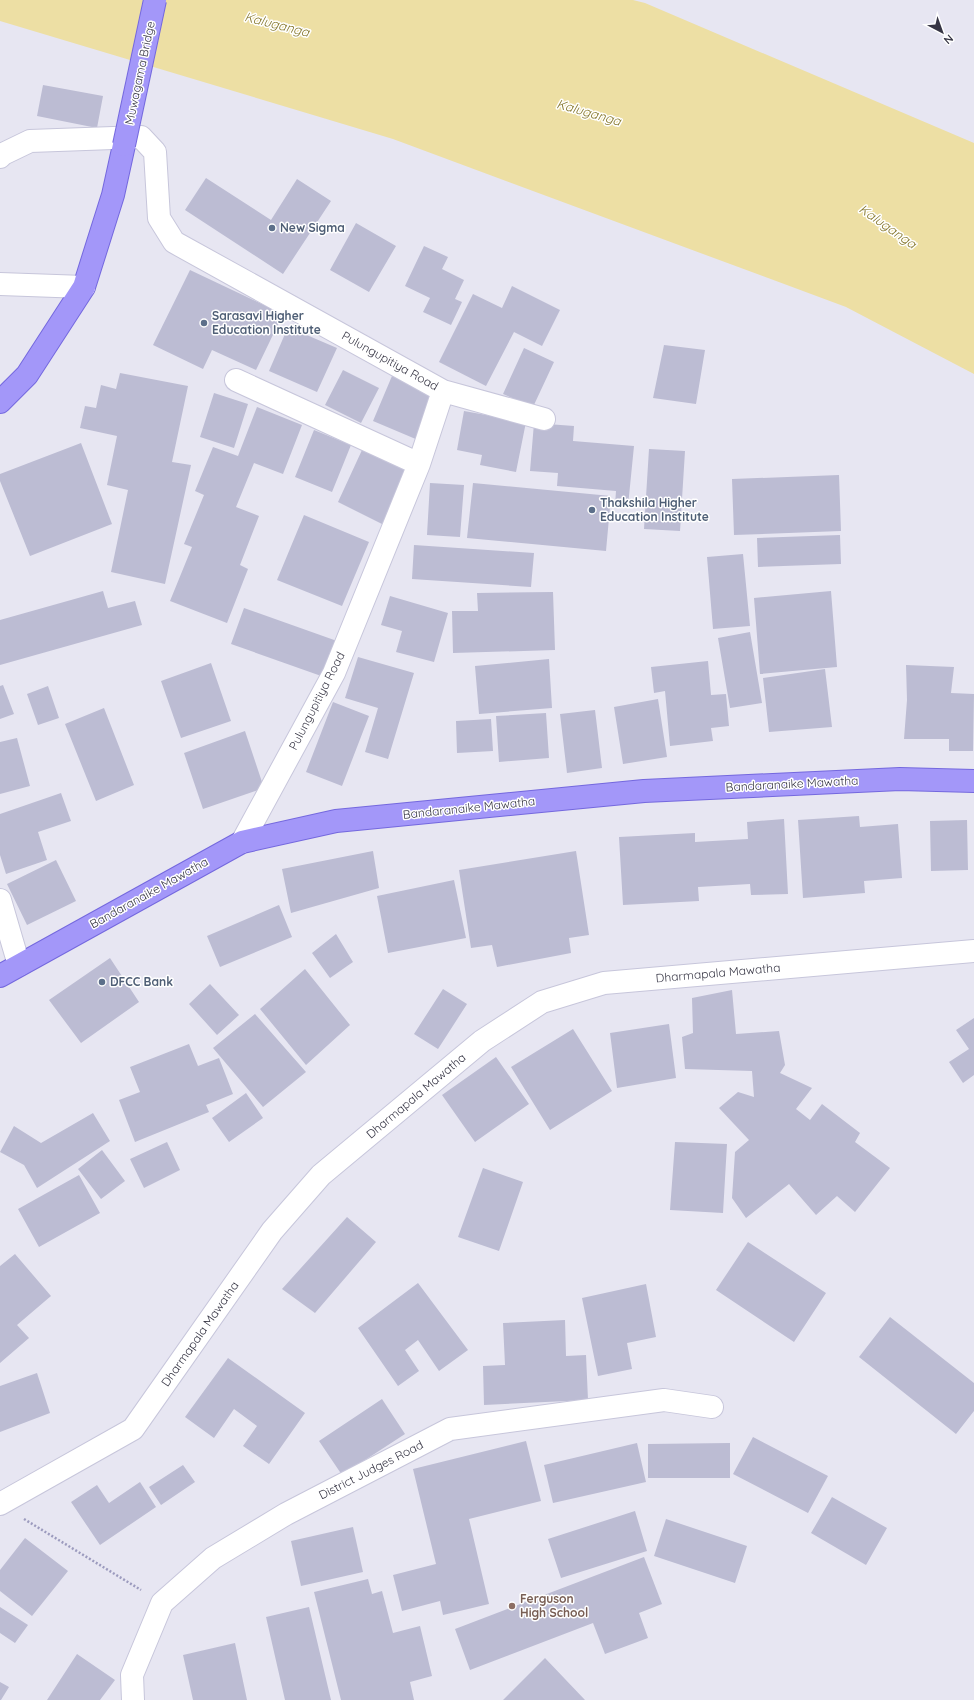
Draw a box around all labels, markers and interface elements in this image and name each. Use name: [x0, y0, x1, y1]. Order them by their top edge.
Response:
water label: Kaluganga: [243, 8, 312, 40]
north arrow: [922, 12, 962, 52]
street label: Muwagama Bridge: [121, 19, 158, 126]
text: N: [941, 32, 956, 47]
water label: Kaluganga: [555, 95, 624, 129]
water label: Kaluganga: [856, 200, 921, 252]
place label: New Sigma: [280, 220, 345, 235]
marker: New Sigma: [267, 223, 277, 233]
place label: Sarasavi Higher Education Institute: [212, 308, 321, 337]
marker: Sarasavi Higher Education Institute: [199, 318, 209, 328]
street label: Pulungupitiya Road: [339, 328, 441, 393]
place label: Thakshila Higher Education Institute: [600, 495, 709, 524]
marker: Thakshila Higher Education Institute: [587, 505, 597, 515]
street label: Pulungupitiya Road: [285, 649, 348, 752]
street label: Bandaranaike Mawatha: [725, 773, 859, 794]
street label: Bandaranaike Mawatha: [402, 793, 536, 822]
street label: Bandaranaike Mawatha: [87, 854, 211, 931]
street label: Dharmapala Mawatha: [655, 960, 781, 985]
place label: DFCC Bank: [110, 974, 173, 989]
marker: DFCC Bank: [97, 977, 107, 987]
street label: Dharmapala Mawatha: [363, 1050, 468, 1142]
street label: Dharmapala Mawatha: [158, 1278, 242, 1389]
street label: District Judges Road: [316, 1437, 426, 1502]
place label: Ferguson High School: [520, 1591, 588, 1620]
marker: Ferguson High School: [507, 1601, 517, 1611]

